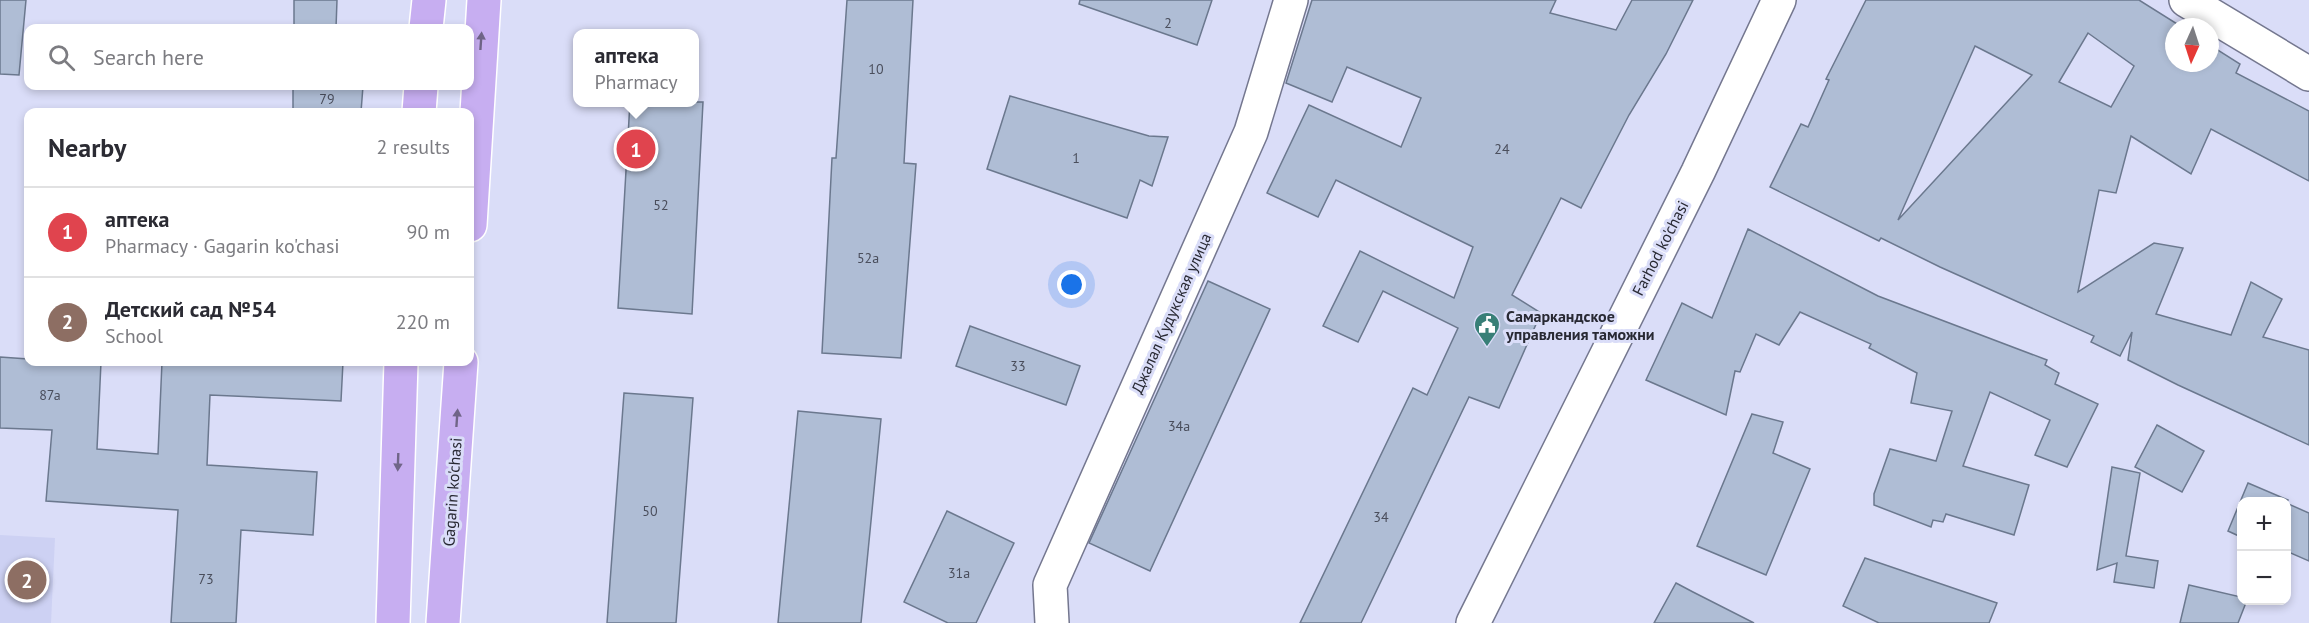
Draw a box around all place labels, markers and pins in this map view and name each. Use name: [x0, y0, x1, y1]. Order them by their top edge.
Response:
pin: 1: [616, 126, 656, 172]
place label: Самаркандское управления таможни: [1505, 306, 1655, 344]
public building icon: Самаркандское управления таможни: [1472, 310, 1502, 348]
pin: 2: [8, 558, 46, 602]

